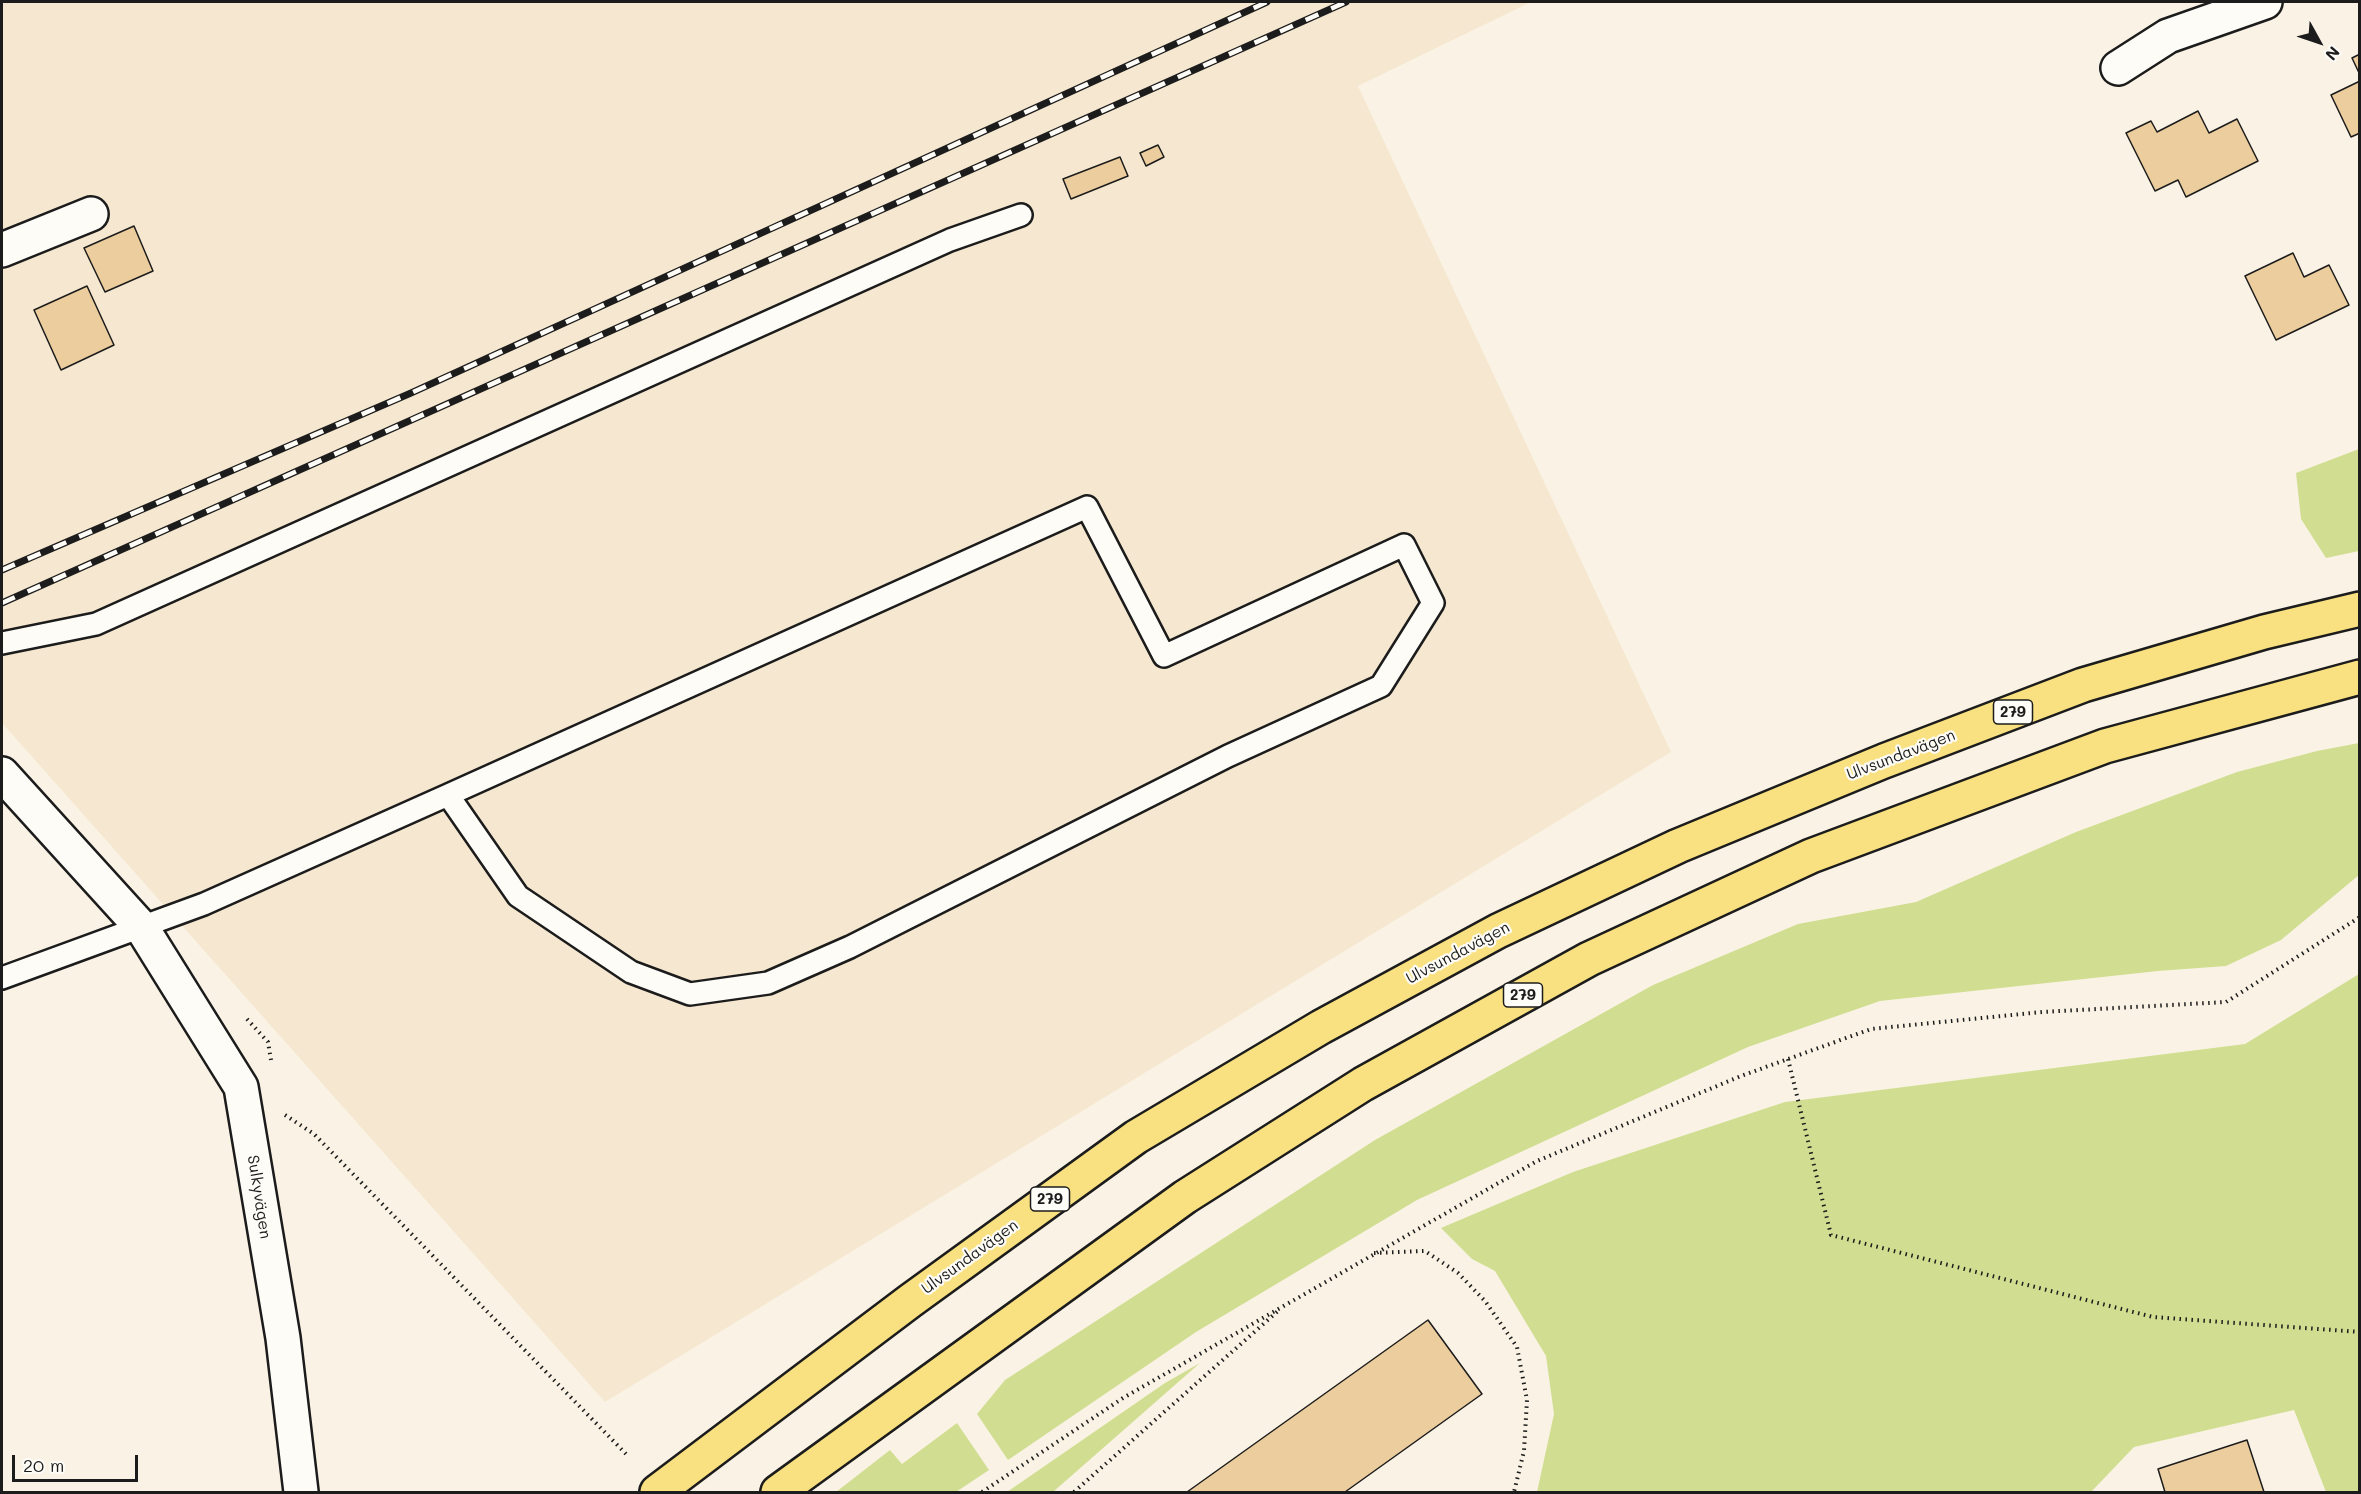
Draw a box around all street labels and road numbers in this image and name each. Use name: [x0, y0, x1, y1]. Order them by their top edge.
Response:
road number: 279: [1994, 700, 2032, 724]
street label: Ulvsundavägen: [1844, 726, 1958, 784]
street label: Ulvsundavägen: [1403, 918, 1513, 988]
road number: 279: [1504, 983, 1543, 1007]
street label: Sulkyvägen: [243, 1154, 275, 1240]
road number: 279: [1030, 1187, 1070, 1211]
street label: Ulvsundavägen: [918, 1216, 1022, 1298]

